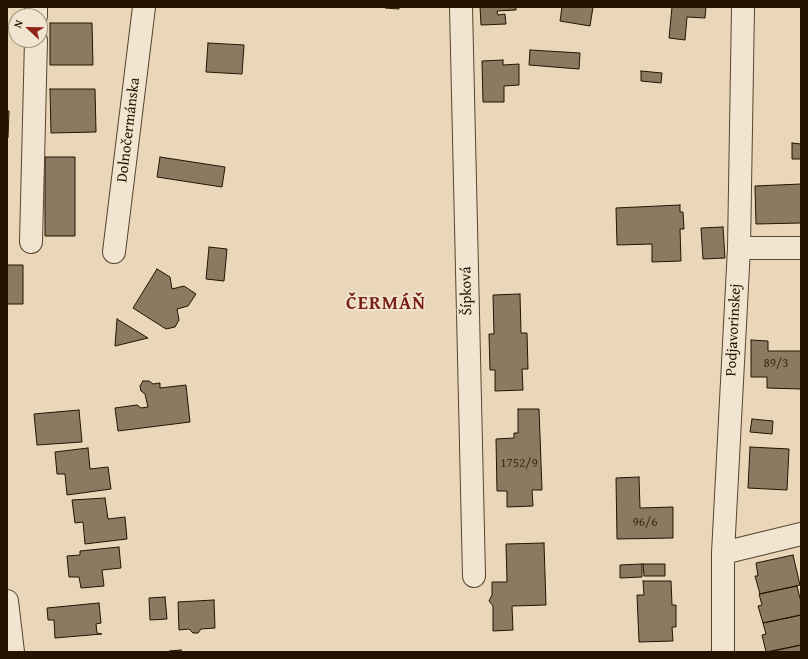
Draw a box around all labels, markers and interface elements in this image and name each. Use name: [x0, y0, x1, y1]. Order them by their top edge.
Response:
north arrow: [8, 8, 48, 48]
text: N: [9, 17, 27, 30]
street label: Dolnočermánska: [114, 77, 144, 183]
street label: Šípková: [458, 266, 476, 316]
street label: Podjavorinskej: [723, 283, 745, 377]
district label: ČERMÁŇ: [346, 293, 426, 315]
house number: 89/3: [764, 356, 788, 372]
house number: 1752/9: [500, 456, 538, 472]
house number: 96/6: [633, 515, 657, 531]

